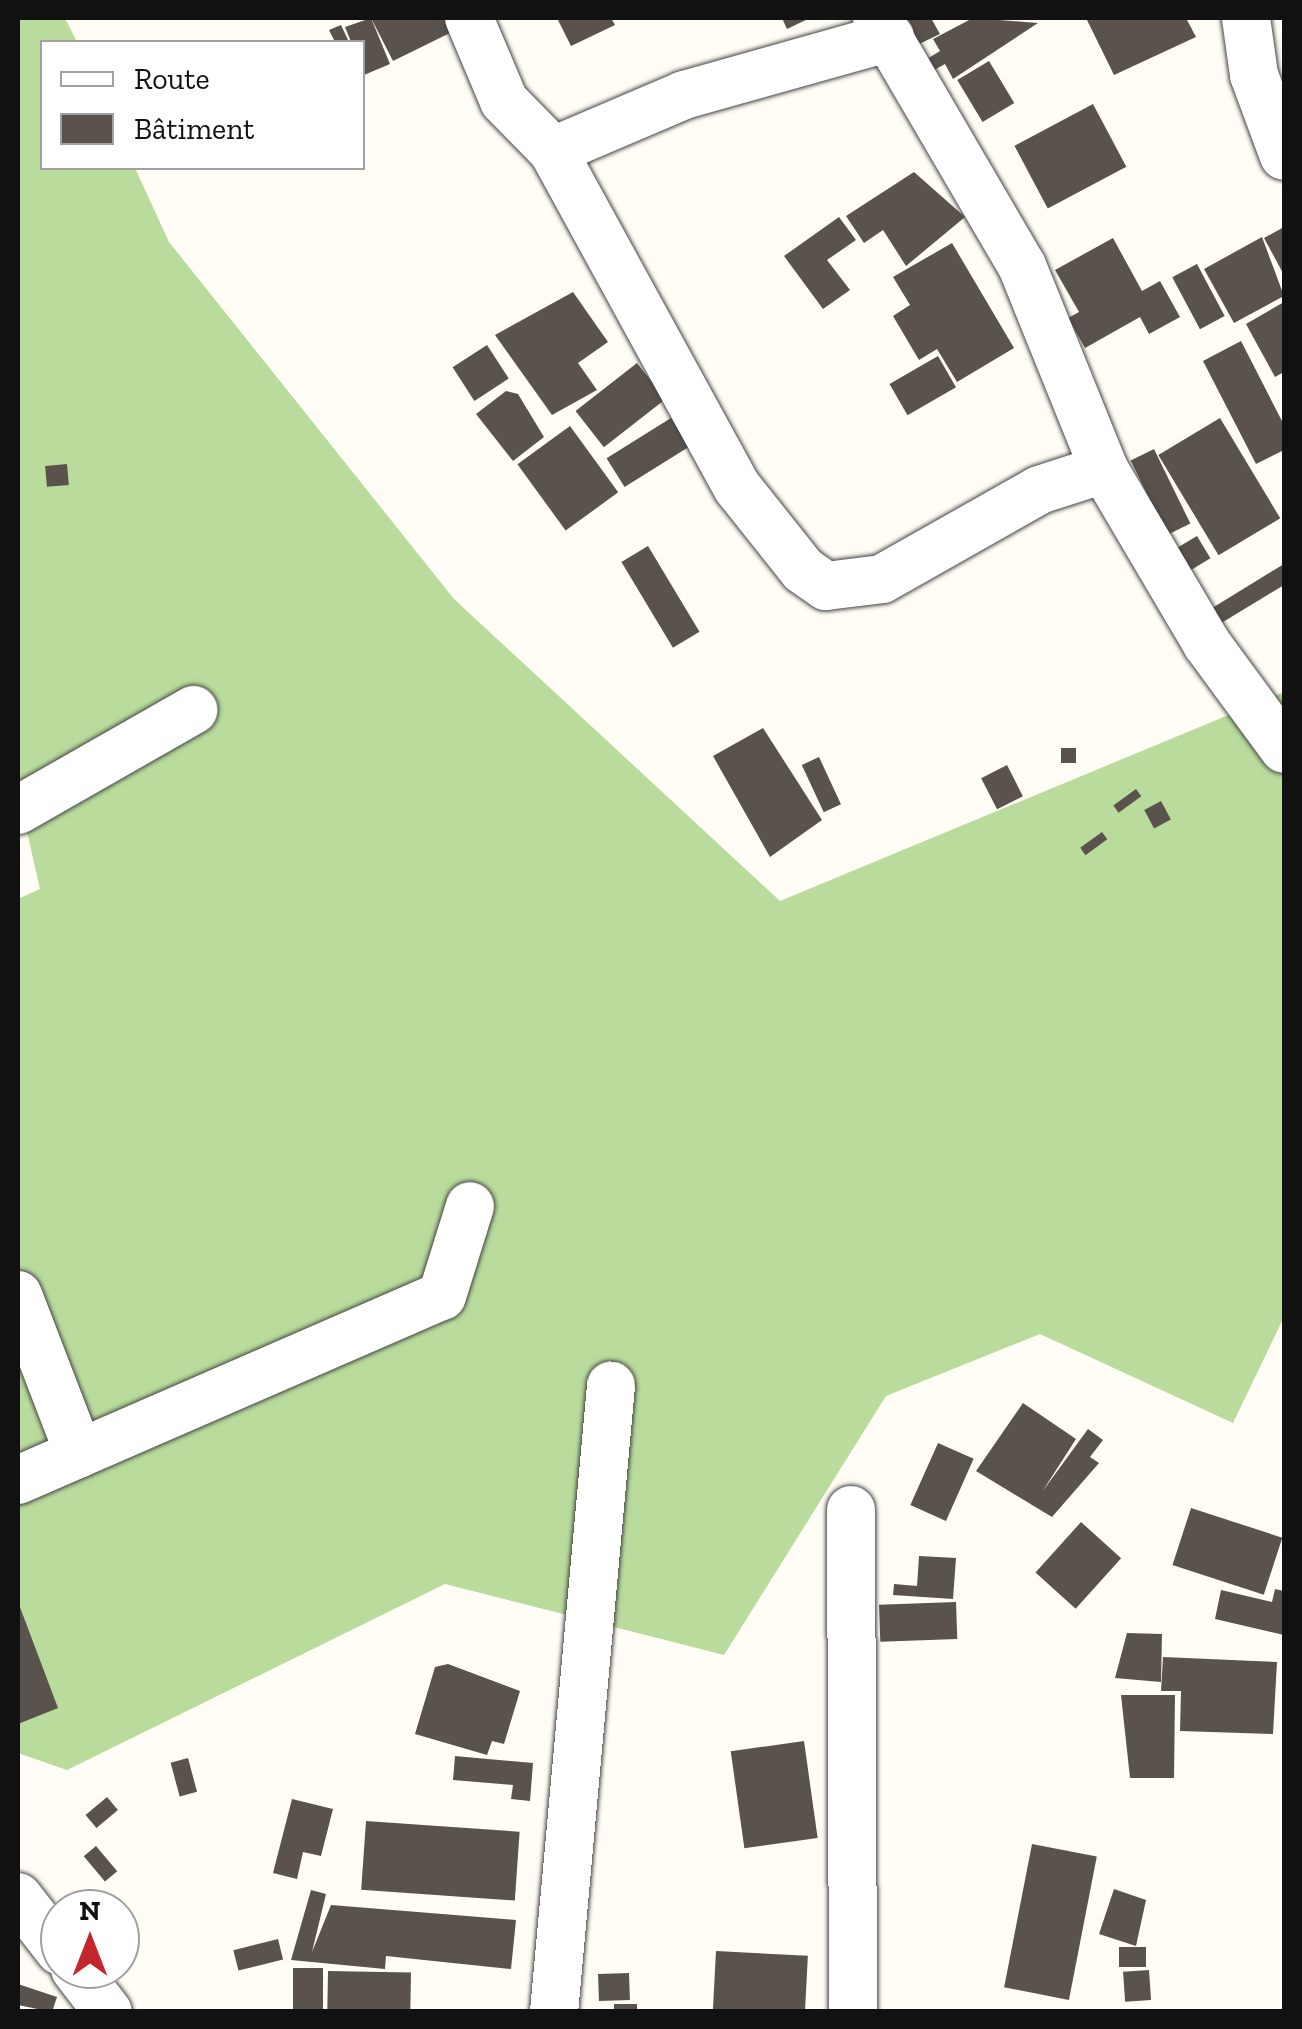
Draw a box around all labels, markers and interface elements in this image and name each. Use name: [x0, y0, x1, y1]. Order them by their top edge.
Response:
legend: [40, 40, 365, 170]
text: Route: [134, 61, 210, 97]
text: Bâtiment: [134, 111, 254, 147]
north arrow: [40, 1889, 140, 1989]
text: N: [79, 1894, 101, 1927]

